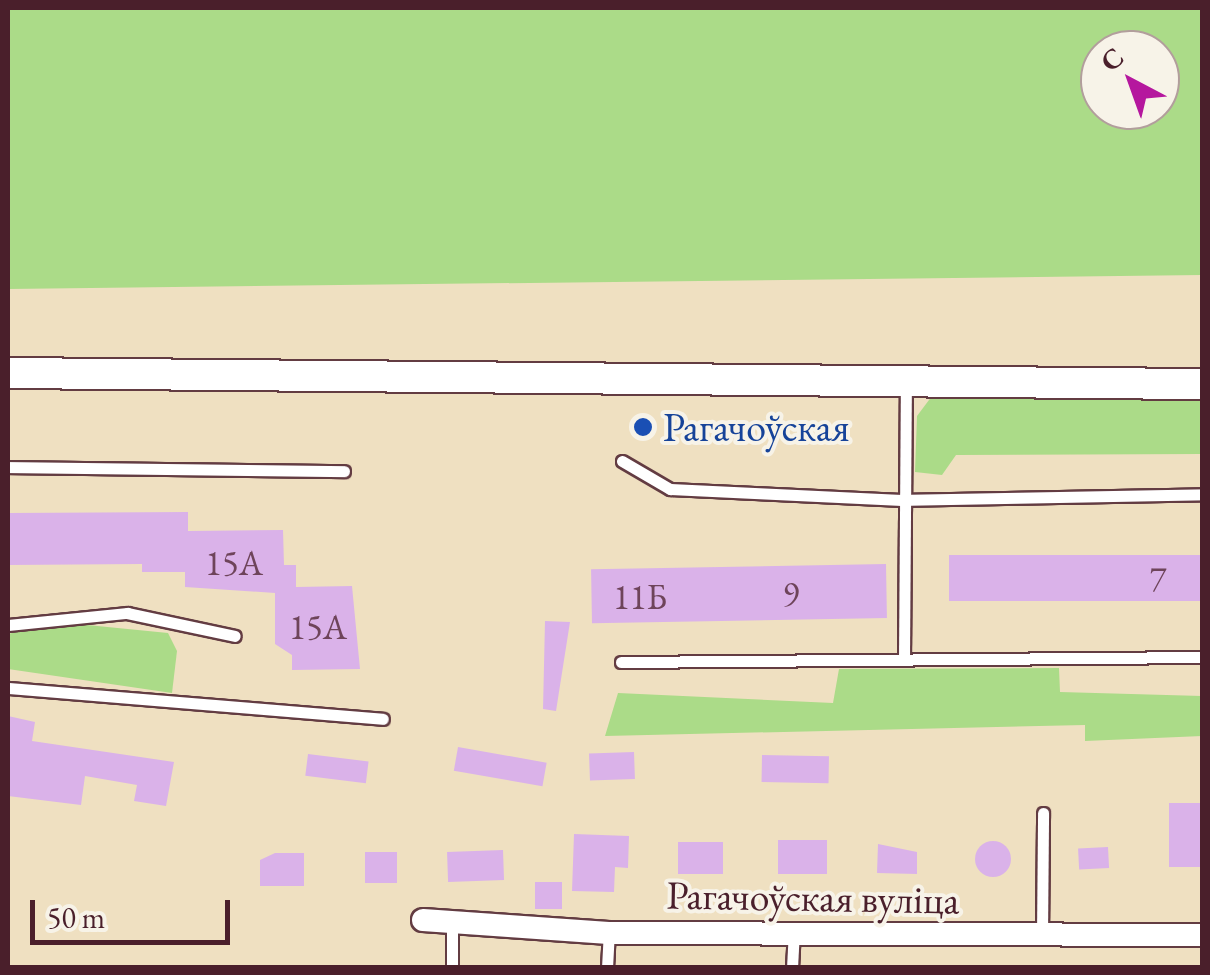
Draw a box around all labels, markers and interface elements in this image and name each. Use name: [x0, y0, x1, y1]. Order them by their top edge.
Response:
north arrow: [1080, 30, 1180, 130]
text: С: [1092, 39, 1131, 79]
place label: Рагачоўская: [663, 403, 850, 451]
marker: Рагачоўская: [632, 416, 654, 438]
house number: 15А: [205, 542, 263, 584]
house number: 7: [1150, 558, 1166, 600]
house number: 9: [783, 573, 799, 615]
house number: 11Б: [613, 576, 667, 618]
house number: 15А: [289, 606, 347, 648]
street label: Рагачоўская вуліца: [666, 870, 960, 924]
scale bar: [35, 880, 235, 942]
text: 50 m: [47, 898, 105, 937]

